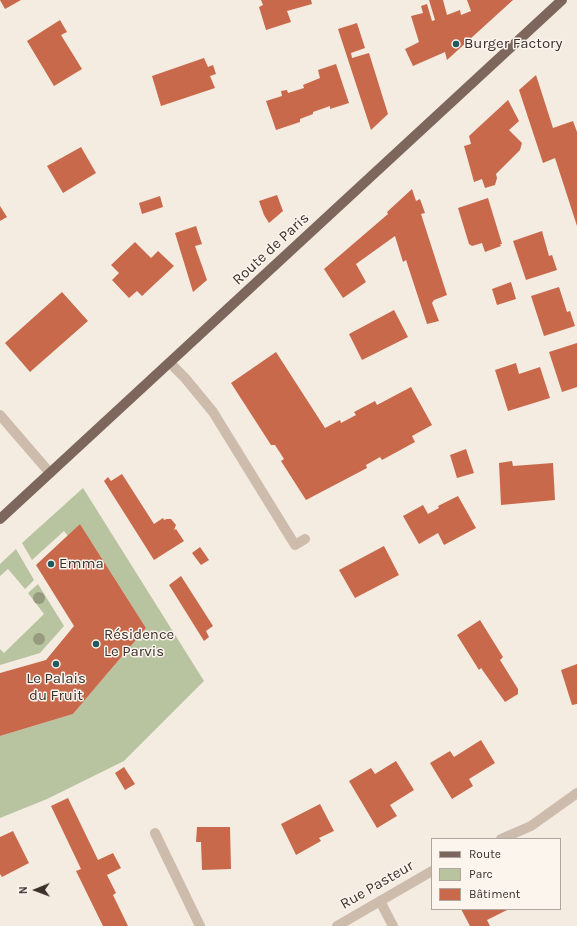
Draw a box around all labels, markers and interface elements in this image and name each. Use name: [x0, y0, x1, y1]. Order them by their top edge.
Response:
place label: Burger Factory: [464, 35, 562, 53]
marker: Burger Factory: [451, 39, 461, 49]
street label: Route de Paris: [229, 209, 313, 289]
place label: Emma: [59, 555, 104, 573]
marker: Emma: [46, 559, 56, 569]
place label: Résidence Le Parvis: [104, 626, 174, 661]
marker: Résidence Le Parvis: [91, 639, 101, 649]
marker: Le Palais du Fruit: [51, 659, 61, 669]
place label: Le Palais du Fruit: [26, 670, 86, 705]
legend: [431, 838, 561, 910]
text: Route: [469, 847, 501, 861]
street label: Rue Pasteur: [337, 857, 417, 913]
text: Parc: [469, 867, 493, 881]
north arrow: [16, 870, 56, 910]
text: N: [17, 886, 30, 894]
text: Bâtiment: [469, 887, 520, 901]

